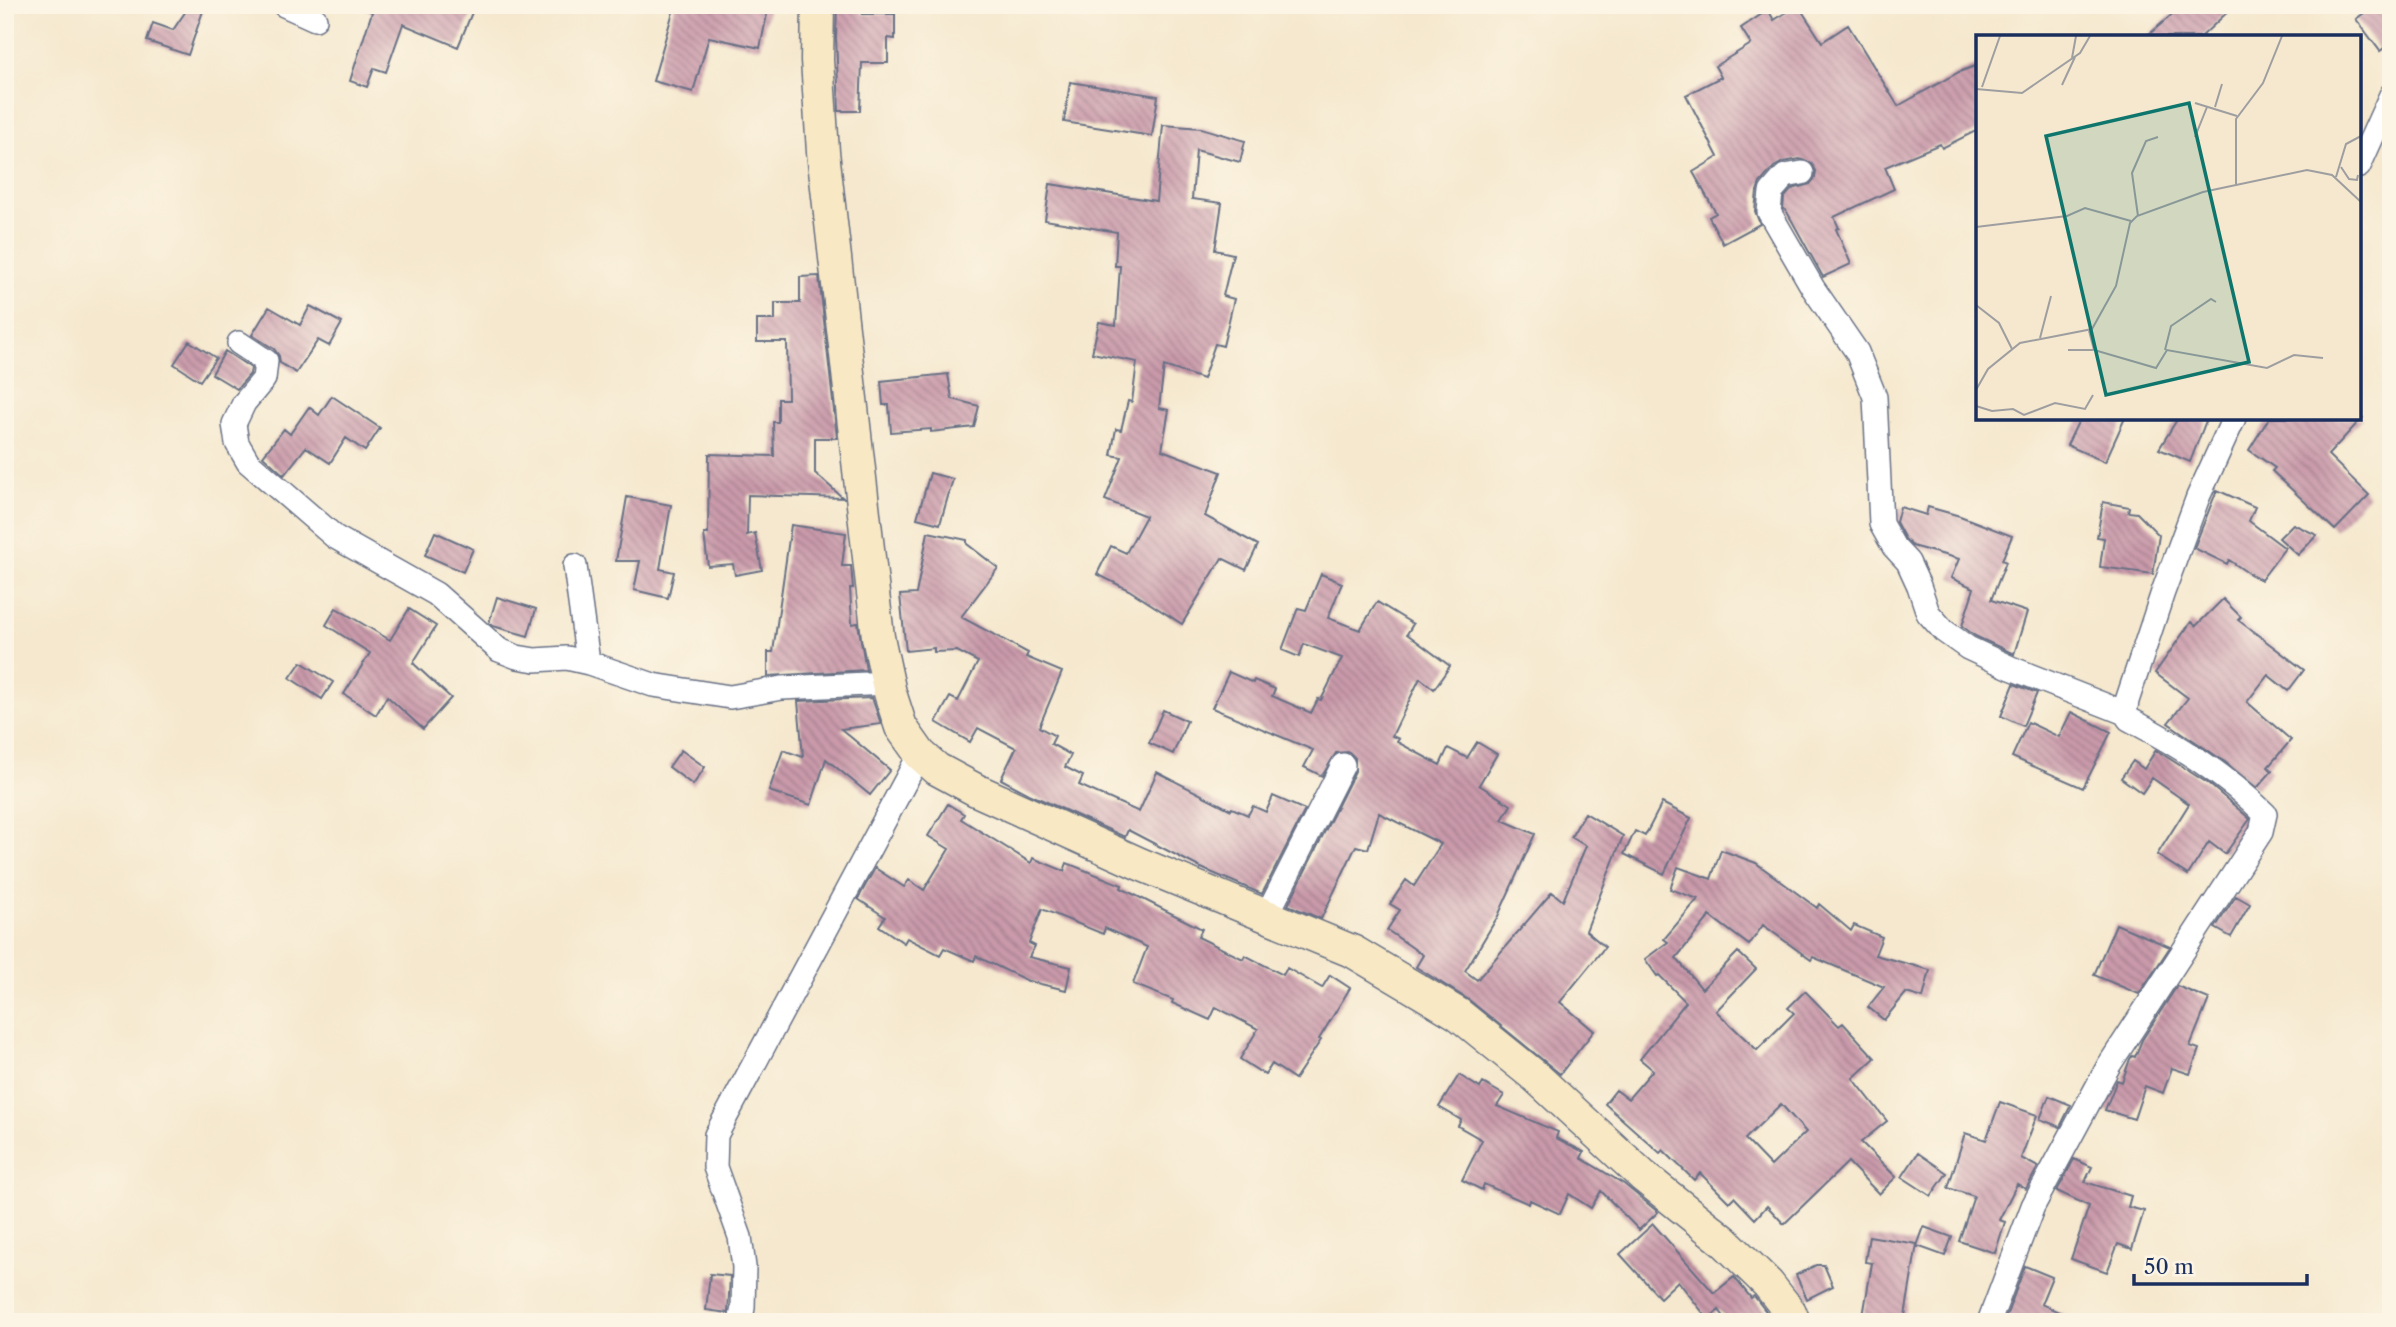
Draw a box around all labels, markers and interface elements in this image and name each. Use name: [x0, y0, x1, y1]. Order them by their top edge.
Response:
inset map: [1976, 35, 2361, 420]
scale bar: [2134, 1243, 2307, 1287]
text: 50 m: [2144, 1254, 2194, 1279]

